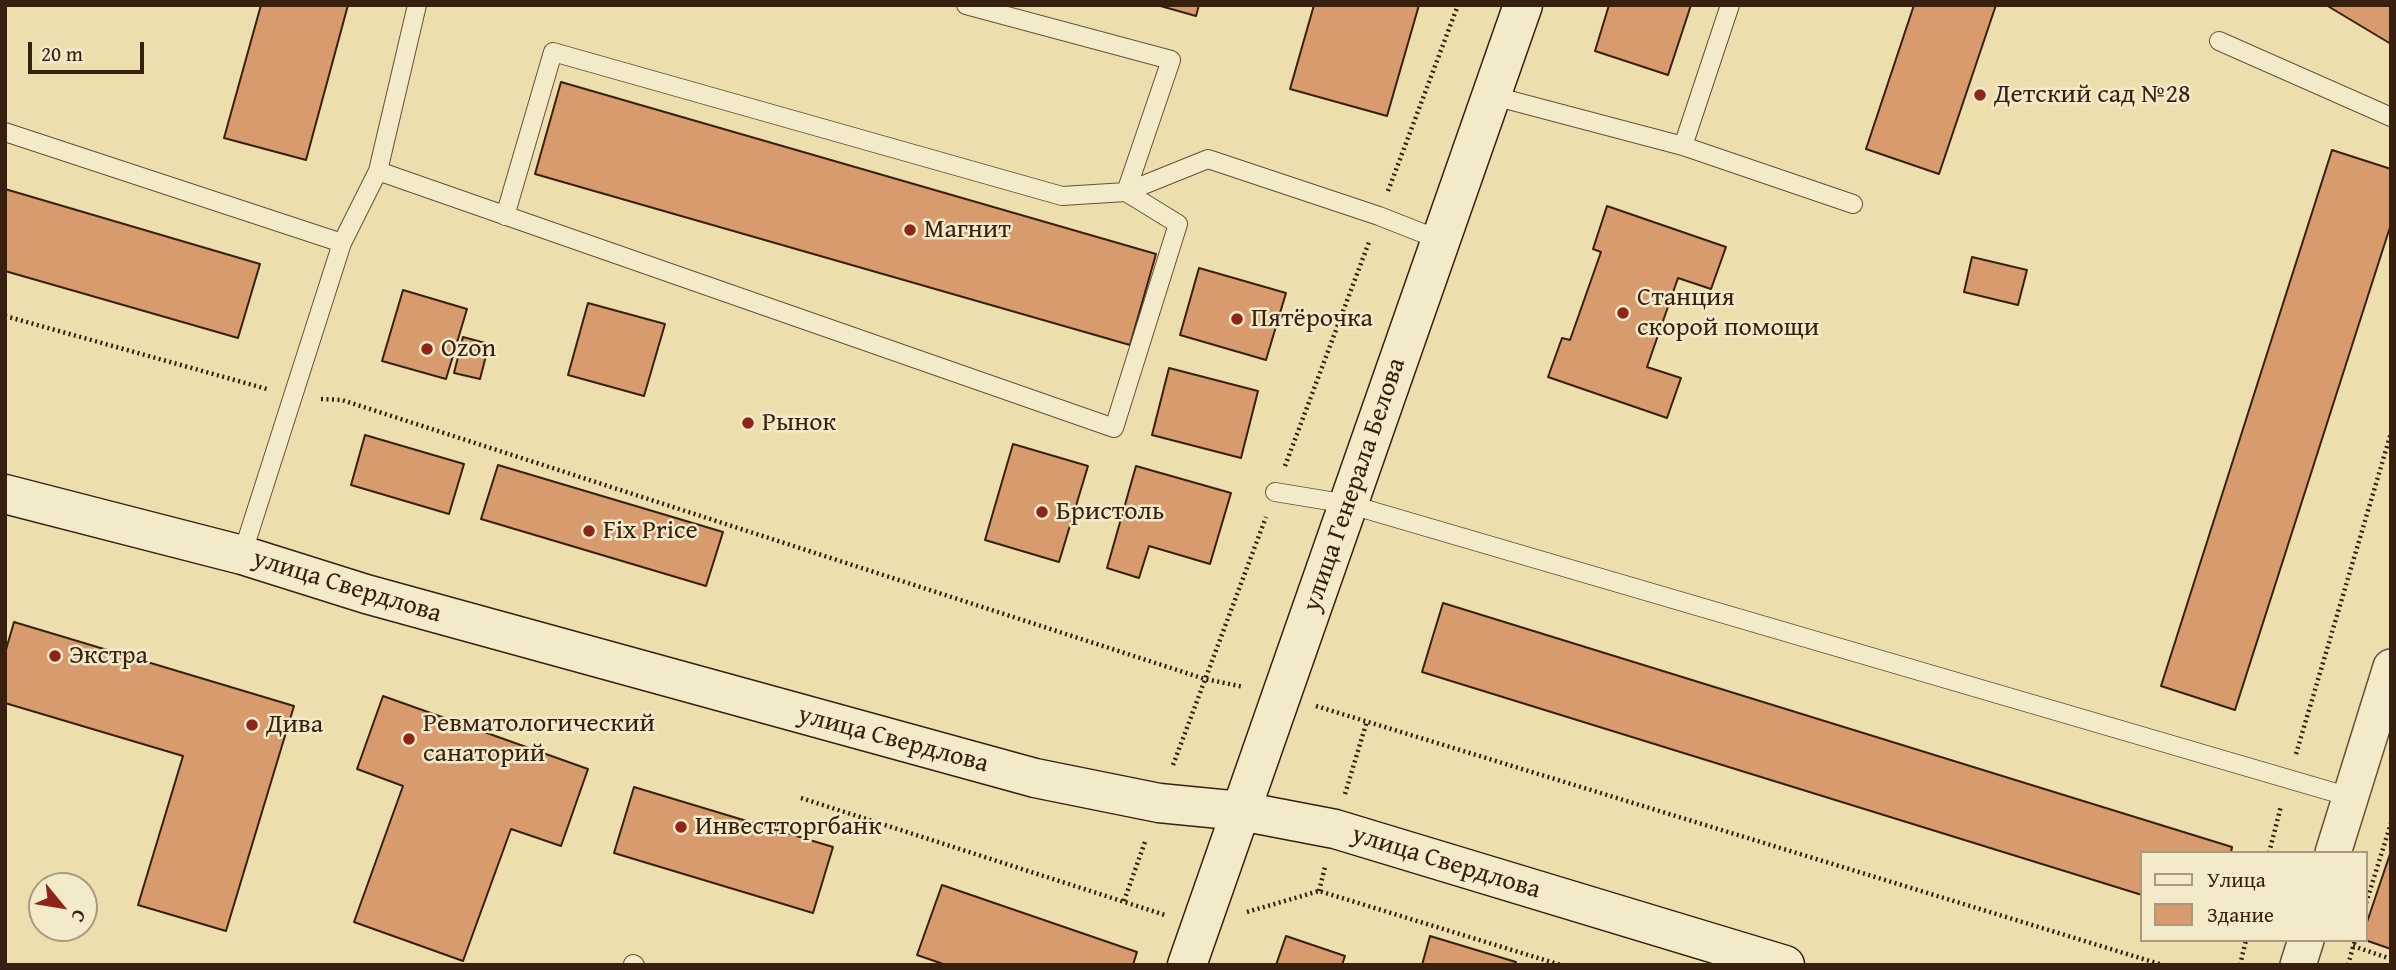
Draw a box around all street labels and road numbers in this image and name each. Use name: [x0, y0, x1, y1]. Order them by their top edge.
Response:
street label: улица Генерала Белова: [1297, 354, 1413, 616]
street label: улица Свердлова: [249, 543, 445, 631]
street label: улица Свердлова: [794, 700, 992, 780]
street label: улица Свердлова: [1348, 819, 1544, 907]

